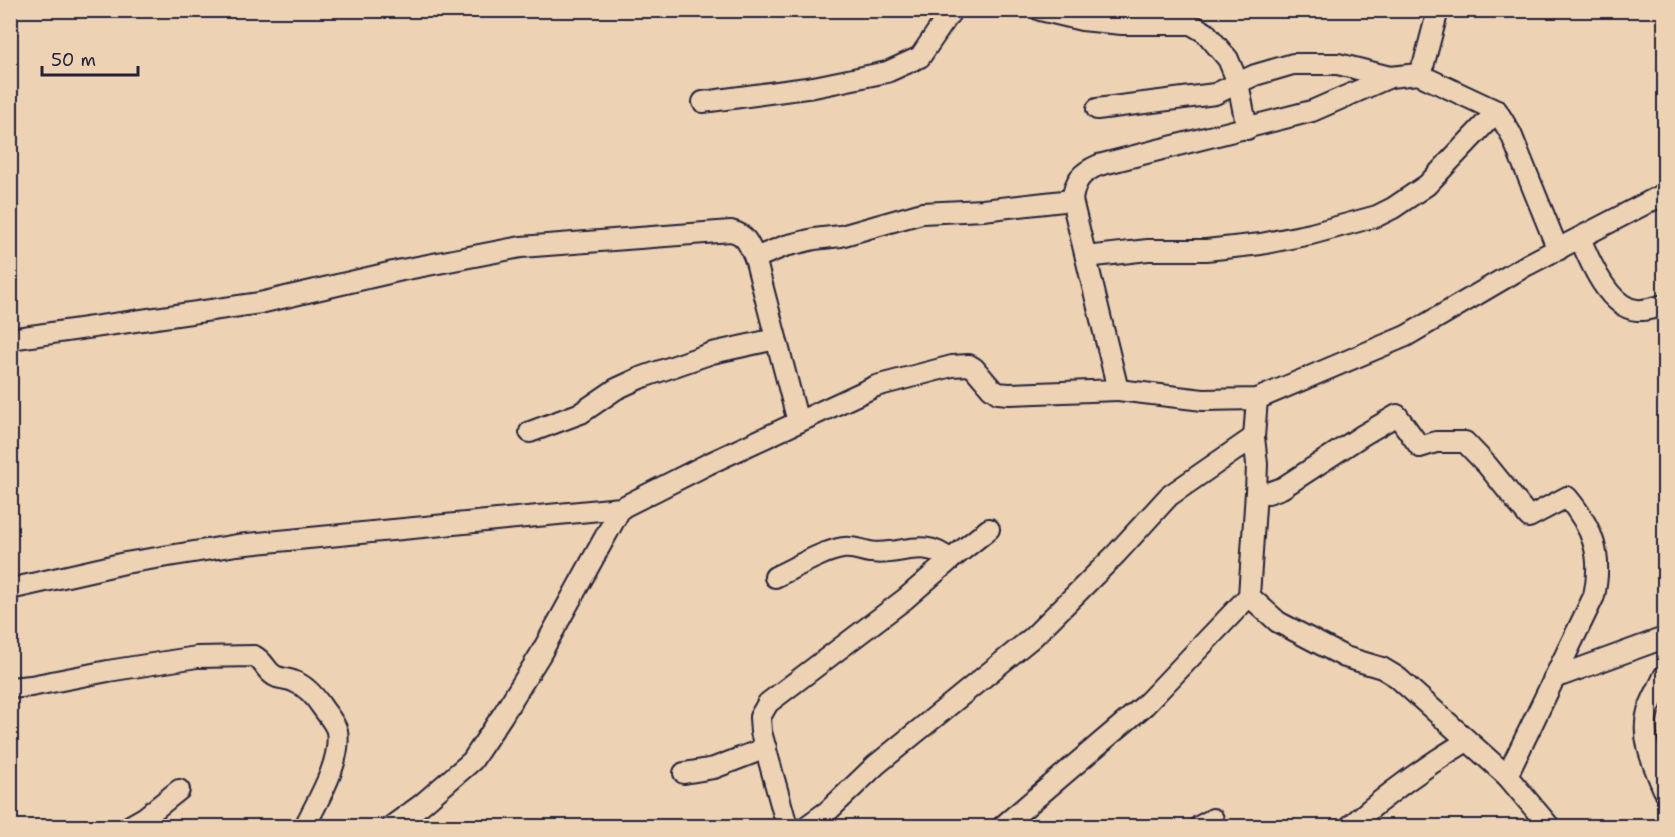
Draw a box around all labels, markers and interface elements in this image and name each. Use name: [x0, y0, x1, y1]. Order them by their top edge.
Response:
scale bar: [42, 39, 138, 77]
text: 50 m: [51, 48, 96, 72]

